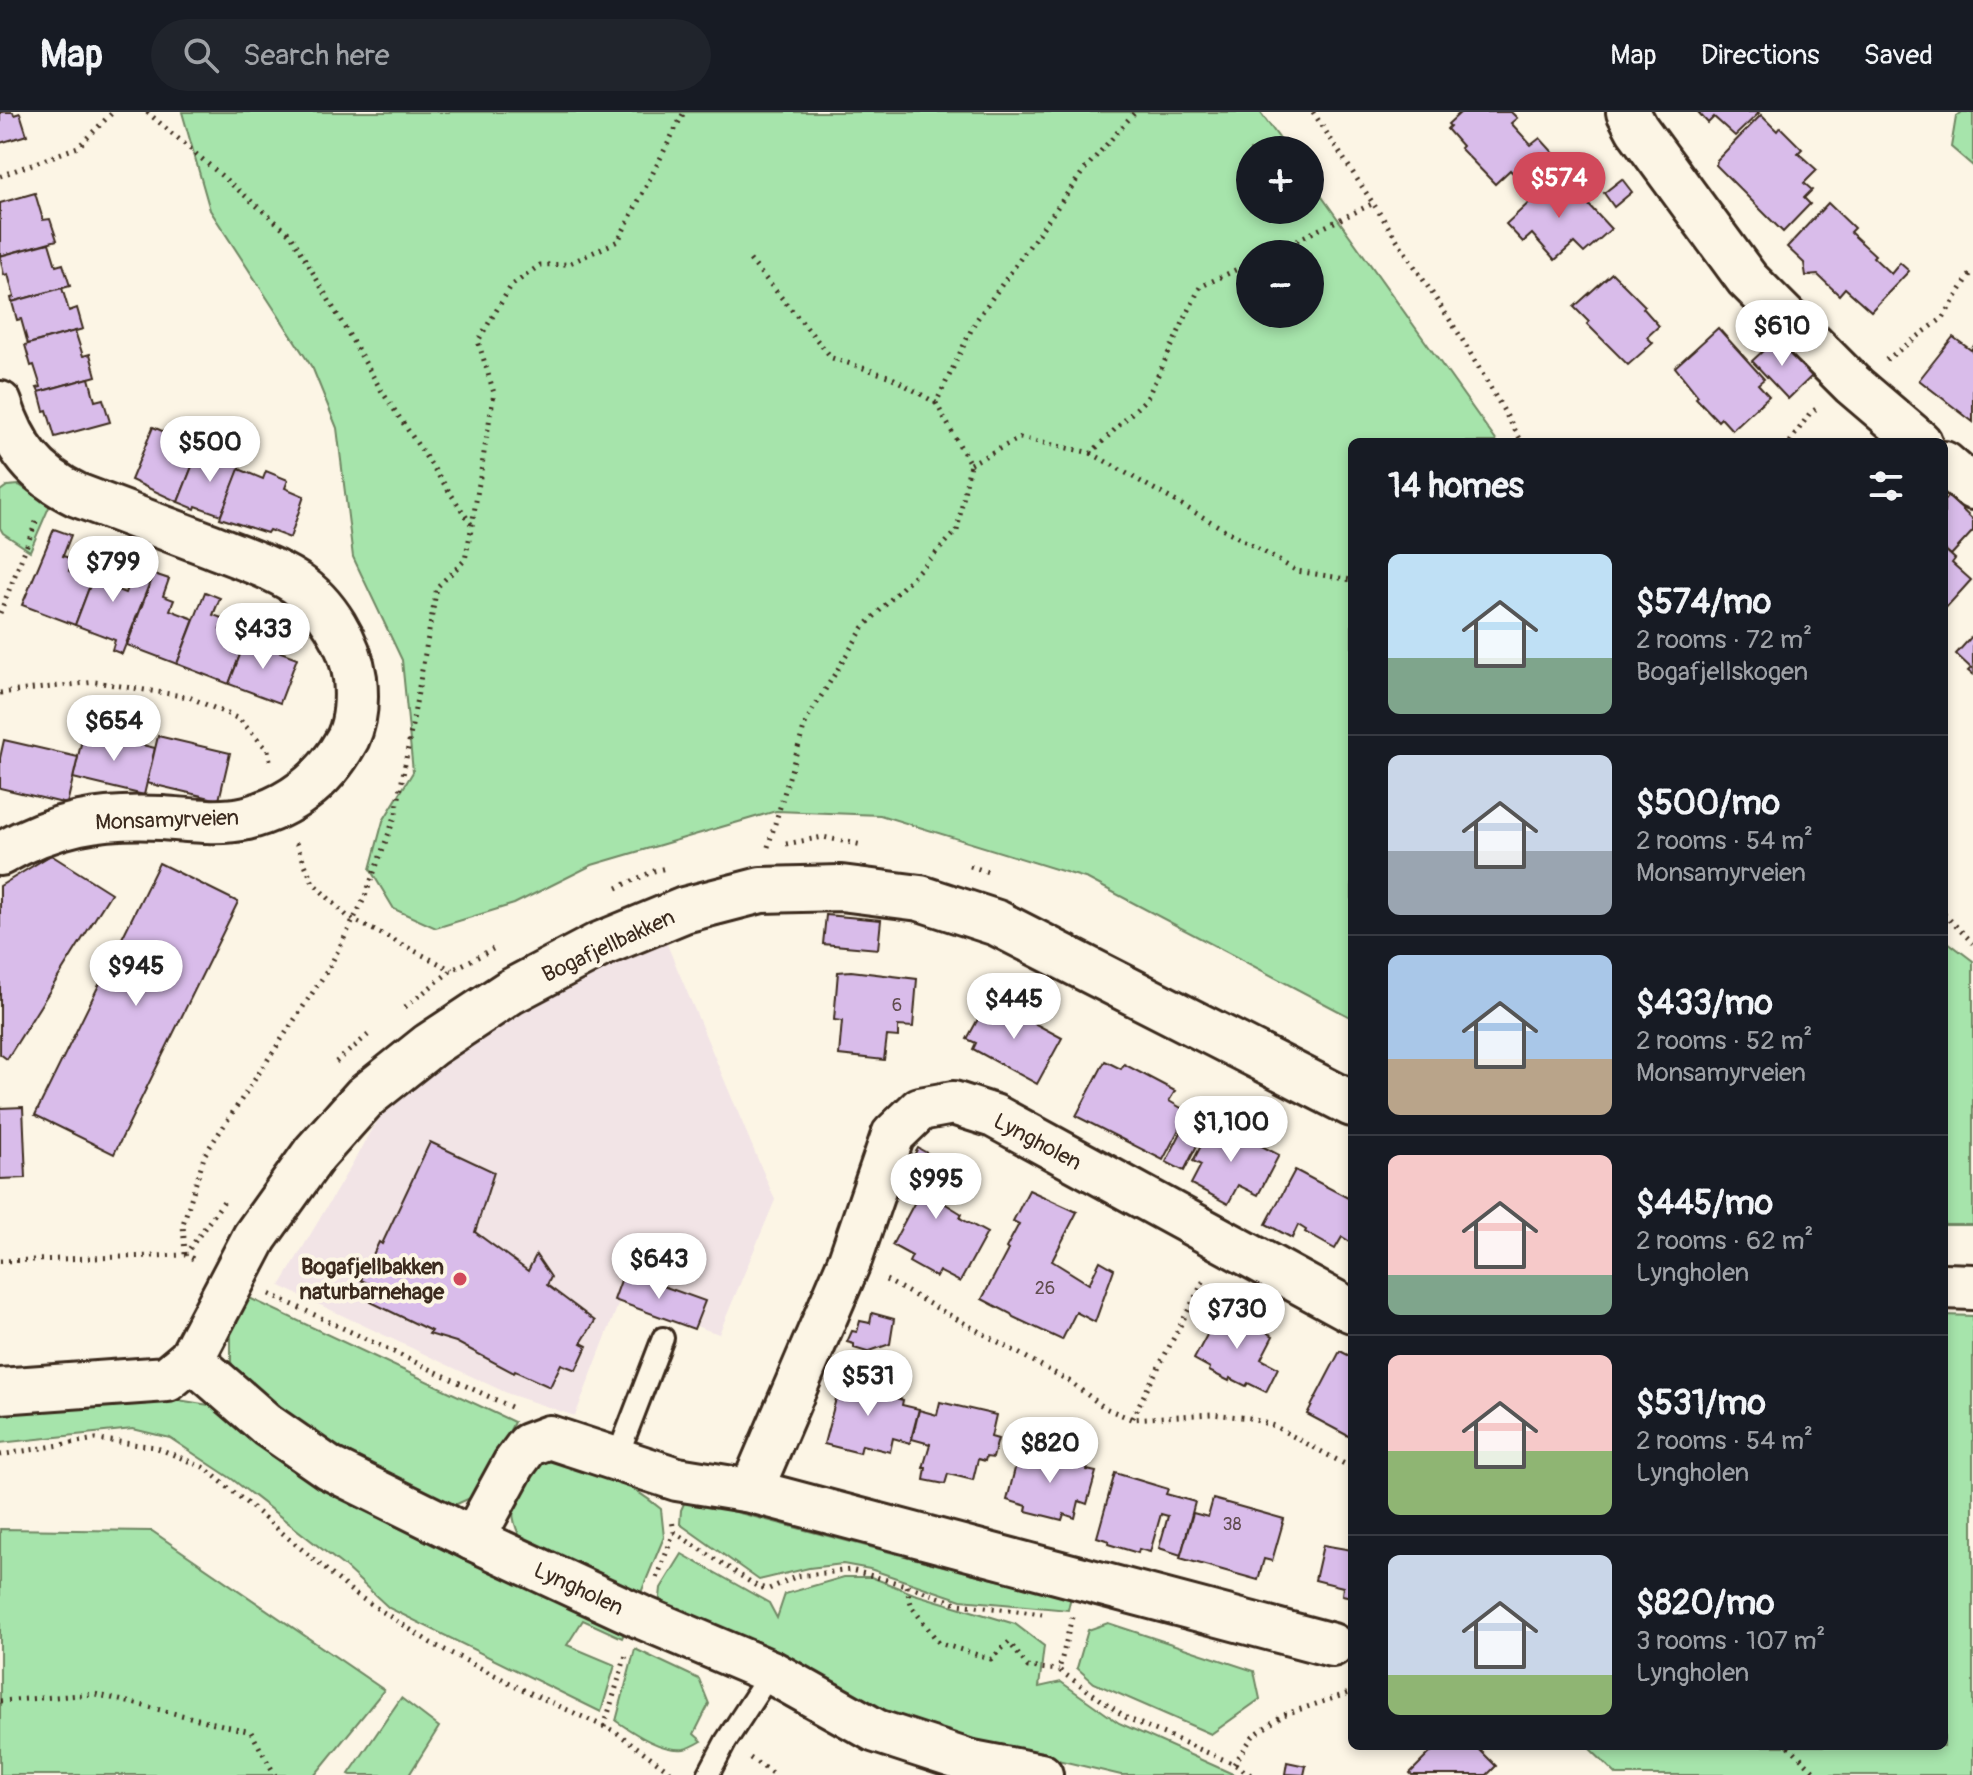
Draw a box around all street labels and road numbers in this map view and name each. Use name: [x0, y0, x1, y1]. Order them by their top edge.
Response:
street label: Monsamyrveien: [95, 803, 239, 837]
street label: Bogafjellbakken: [538, 903, 679, 989]
street label: Lyngholen: [989, 1107, 1086, 1177]
street label: Lyngholen: [529, 1556, 628, 1622]

